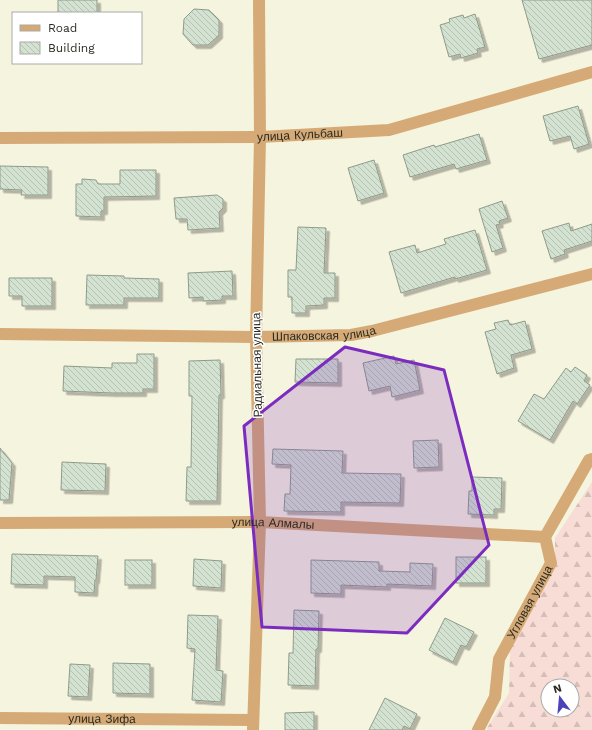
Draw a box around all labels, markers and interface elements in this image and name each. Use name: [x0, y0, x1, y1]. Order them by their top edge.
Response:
legend: [12, 12, 142, 64]
text: Road: [48, 21, 77, 35]
text: Building: [48, 41, 95, 55]
street label: улица Кульбаш: [257, 126, 343, 144]
street label: Радиальная улица: [249, 312, 265, 418]
street label: Шпаковская улица: [272, 323, 378, 344]
street label: улица Алмалы: [232, 515, 315, 532]
street label: Угловая улица: [504, 563, 556, 641]
north arrow: [540, 678, 580, 718]
text: N: [552, 681, 563, 696]
street label: улица Зифа: [68, 712, 136, 726]

